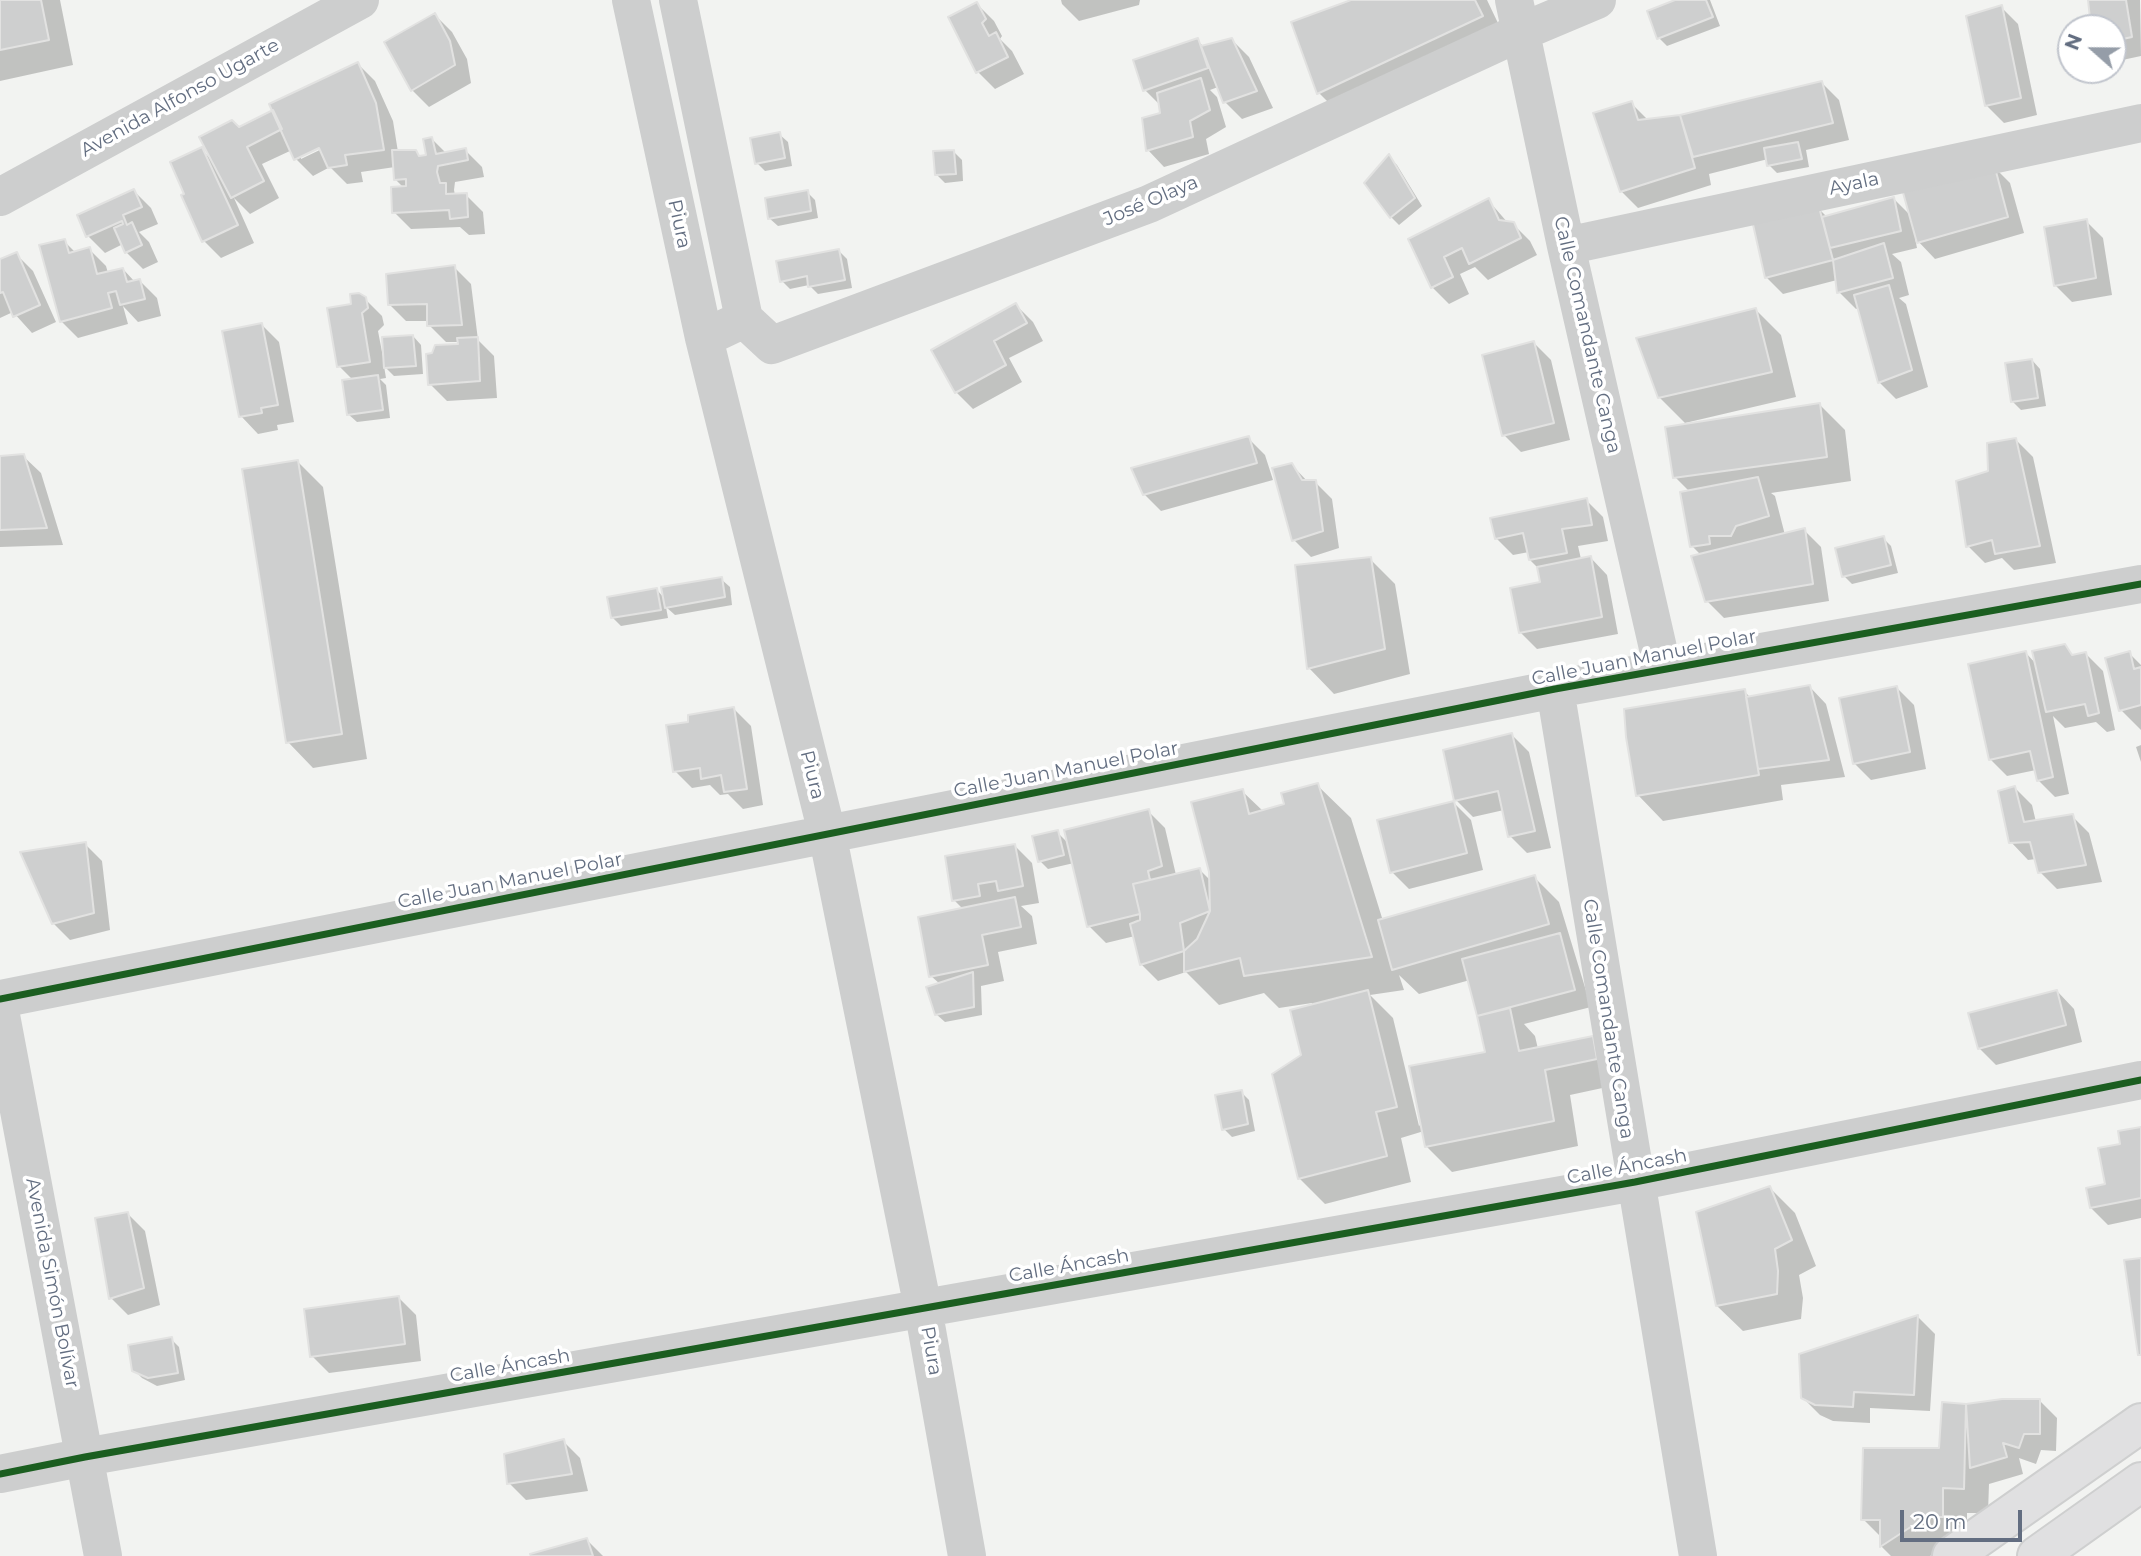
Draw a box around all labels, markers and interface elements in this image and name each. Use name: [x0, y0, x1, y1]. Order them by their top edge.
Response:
north arrow: [2057, 14, 2127, 84]
text: N: [2060, 31, 2087, 53]
street label: Avenida Alfonso Ugarte: [77, 34, 283, 162]
street label: Ayala: [1827, 168, 1881, 200]
street label: José Olaya: [1100, 171, 1202, 231]
street label: Piura: [663, 197, 695, 251]
street label: Calle Comandante Canga: [1549, 214, 1625, 456]
street label: Calle Juan Manuel Polar: [1530, 625, 1758, 691]
street label: Calle Juan Manuel Polar: [952, 737, 1180, 803]
street label: Piura: [795, 748, 829, 802]
street label: Calle Juan Manuel Polar: [396, 848, 624, 914]
street label: Calle Comandante Canga: [1578, 897, 1638, 1141]
street label: Calle Áncash: [1565, 1144, 1689, 1190]
street label: Avenida Simón Bolívar: [20, 1176, 84, 1390]
street label: Calle Áncash: [1007, 1244, 1131, 1288]
street label: Piura: [915, 1325, 947, 1377]
street label: Calle Áncash: [448, 1344, 572, 1388]
scale bar: [1903, 1496, 2025, 1540]
text: 20 m: [1913, 1509, 1967, 1534]

